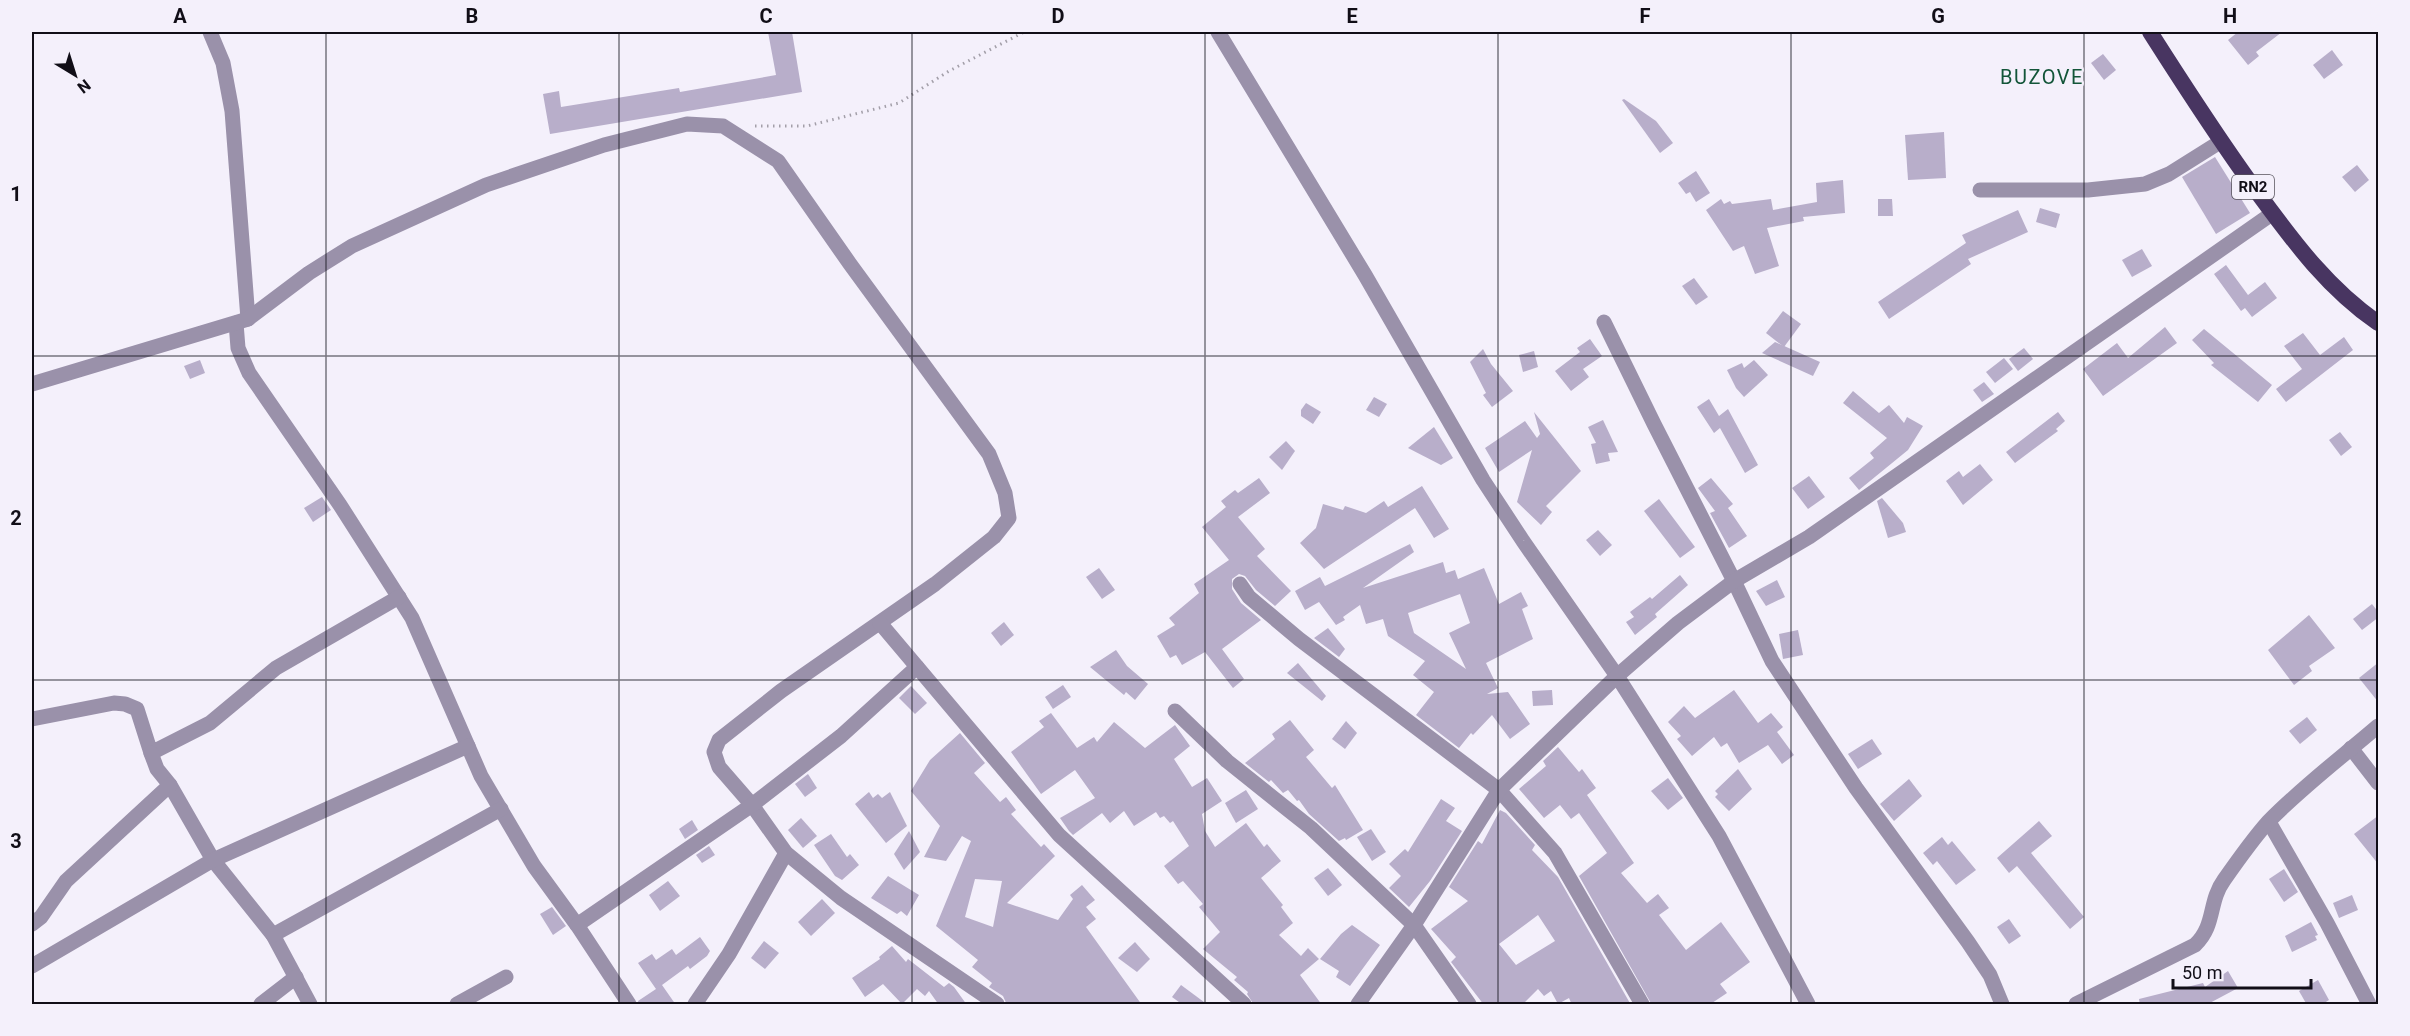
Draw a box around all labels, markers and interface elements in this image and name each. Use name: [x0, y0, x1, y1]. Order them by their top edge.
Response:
text: A: [173, 4, 187, 28]
text: B: [466, 4, 478, 28]
text: C: [759, 4, 773, 28]
text: D: [1052, 4, 1065, 28]
text: E: [1346, 4, 1358, 28]
text: F: [1640, 4, 1651, 28]
text: G: [1931, 4, 1945, 28]
text: H: [2223, 4, 2237, 28]
north arrow: [45, 45, 105, 105]
district label: BUZOVE: [2000, 65, 2084, 89]
text: N: [74, 75, 94, 97]
road number: RN2: [2232, 175, 2274, 199]
text: 1: [10, 182, 22, 206]
text: 2: [10, 506, 22, 530]
text: 3: [10, 829, 22, 853]
scale bar: [2173, 952, 2311, 990]
text: 50 m: [2182, 962, 2222, 983]

